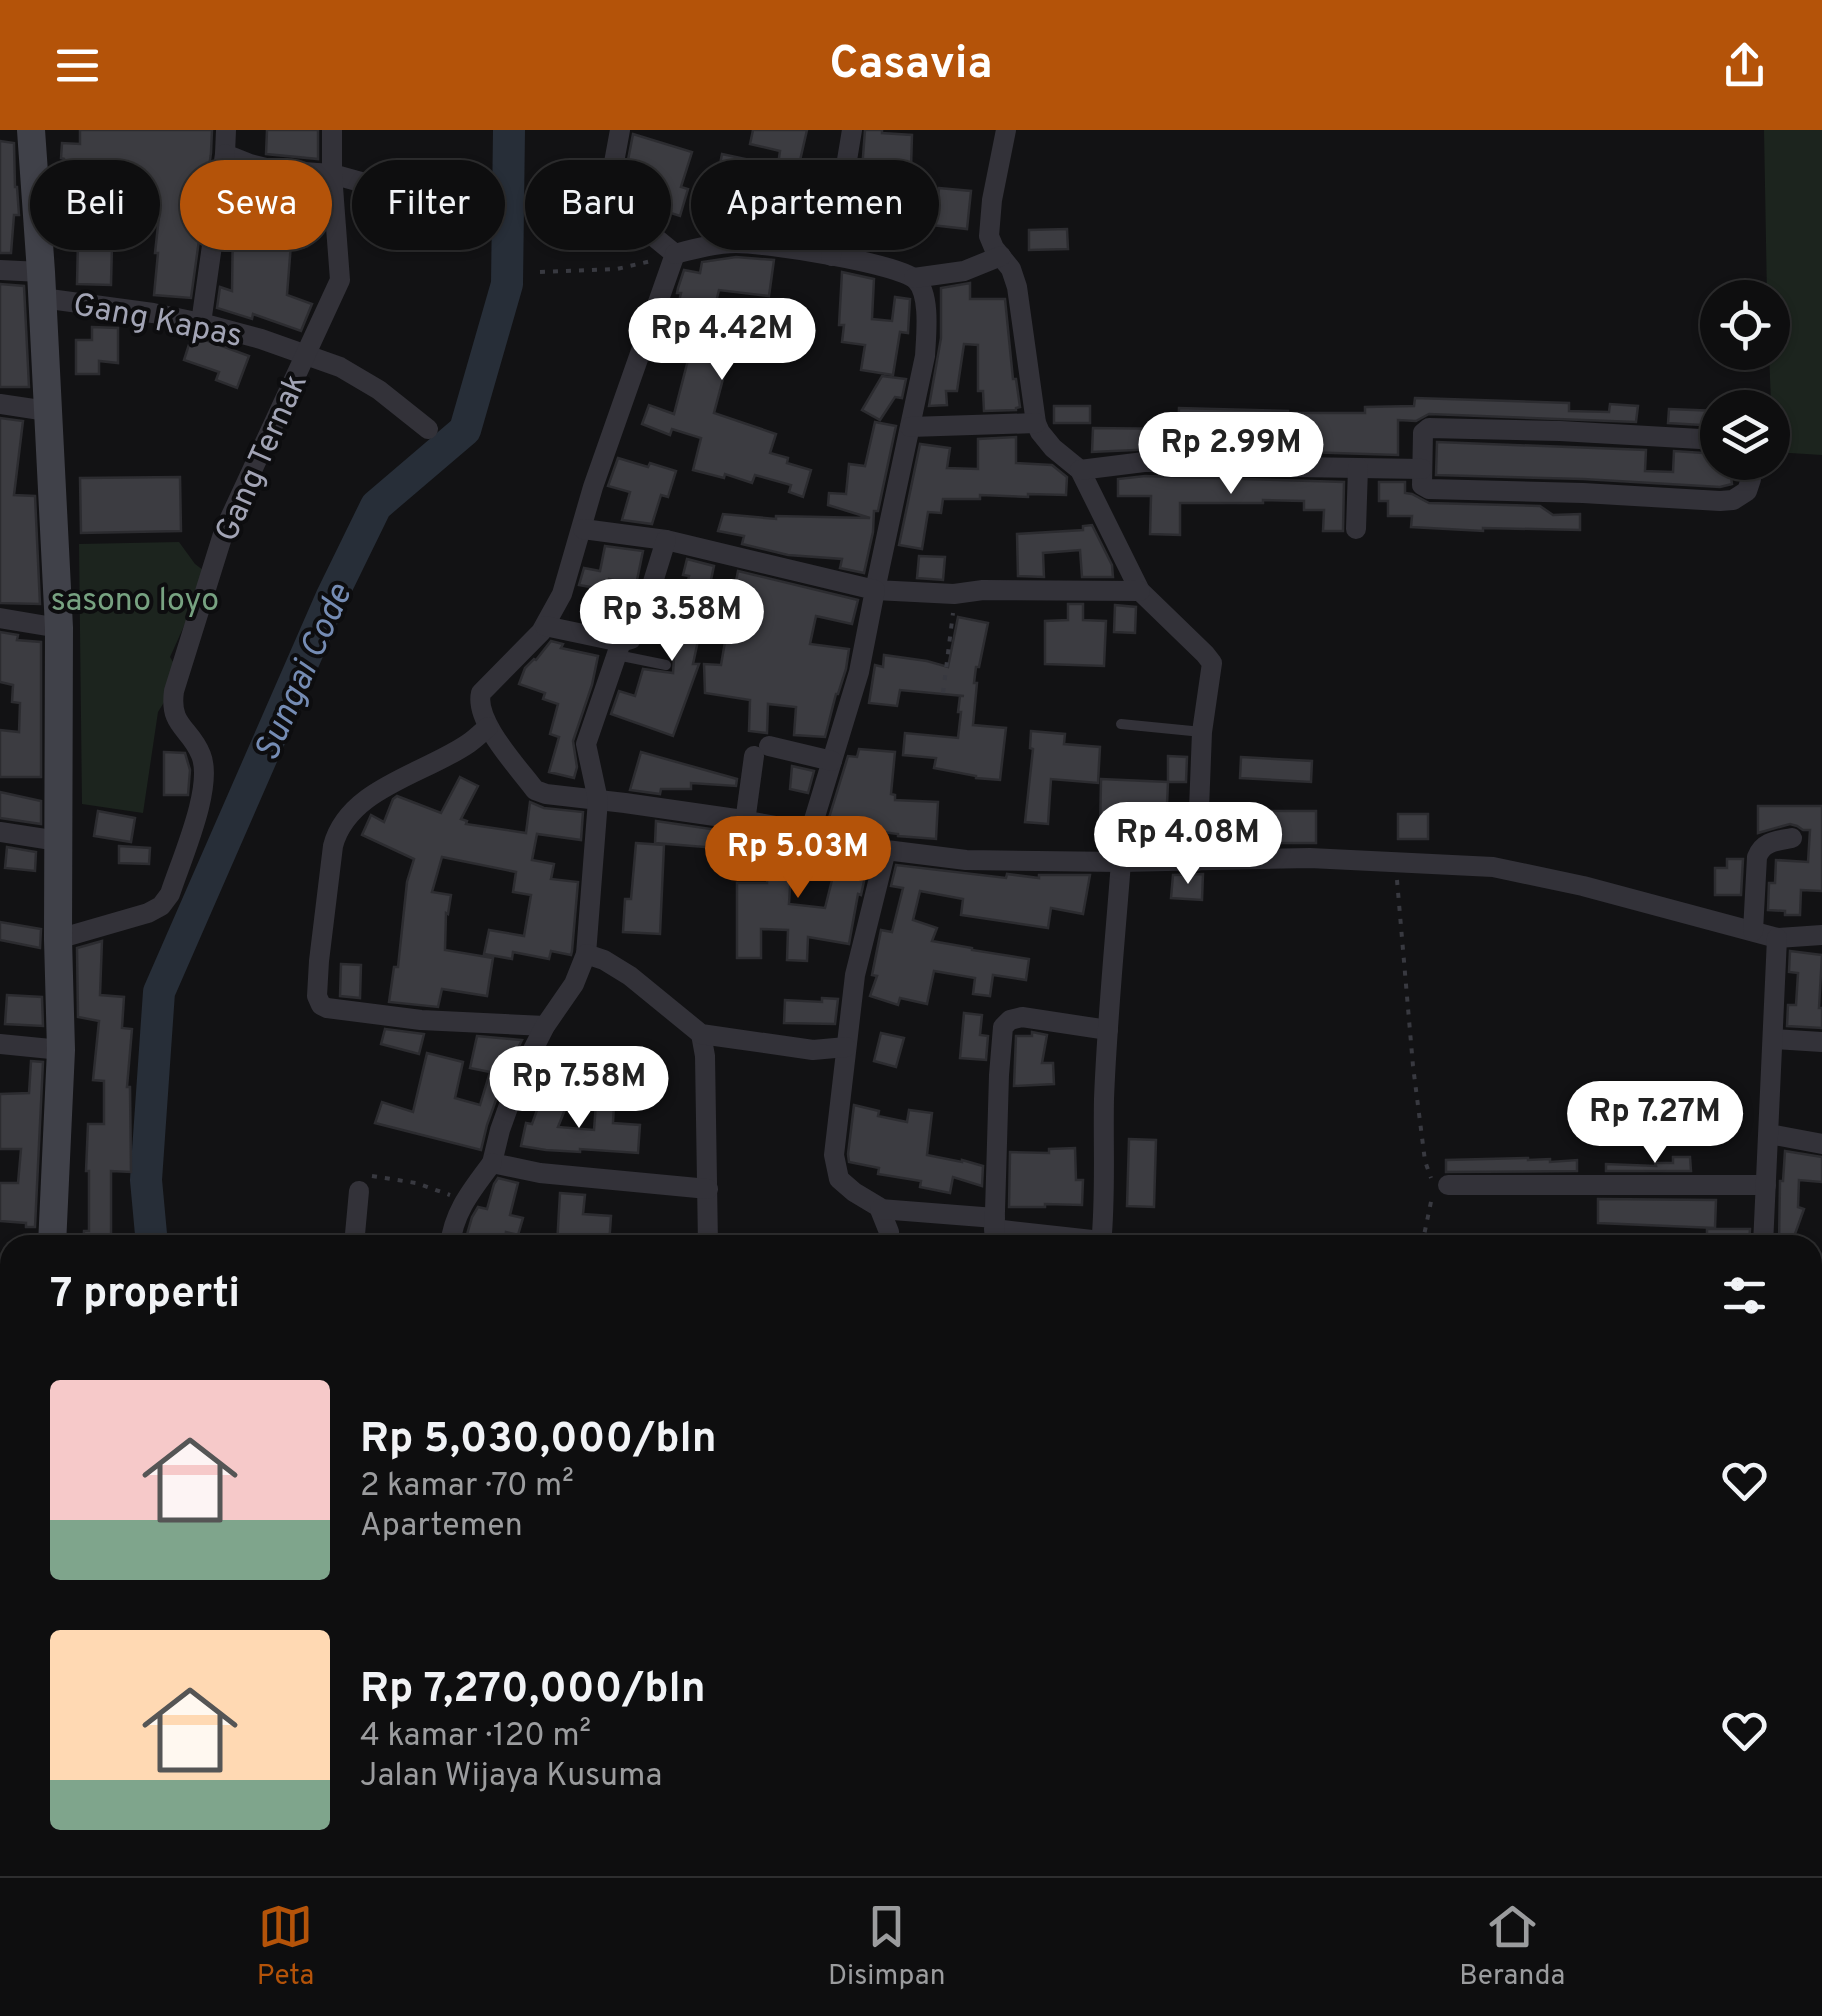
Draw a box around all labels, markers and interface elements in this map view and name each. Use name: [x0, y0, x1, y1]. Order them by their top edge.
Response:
text: Casavia: [829, 37, 993, 94]
icon: menu: [50, 38, 105, 93]
icon: share: [1717, 38, 1772, 93]
chip: Beli: [30, 160, 160, 250]
chip: Sewa: [180, 160, 332, 250]
chip: Filter: [352, 160, 505, 250]
chip: Baru: [525, 160, 671, 250]
chip: Apartemen: [691, 160, 939, 250]
map controls: [1700, 280, 1790, 480]
button: locate: [1700, 280, 1790, 370]
street label: Gang Kapas: [69, 286, 245, 358]
pin: Rp 4.42M: [619, 298, 825, 383]
text: Rp 4.42M: [651, 310, 793, 350]
street label: Gang Ternak: [208, 368, 318, 548]
button: layers: [1700, 390, 1790, 480]
pin: Rp 2.99M: [1128, 412, 1334, 497]
text: Rp 2.99M: [1160, 424, 1302, 464]
water label: Sungai Code: [246, 577, 364, 769]
pin: Rp 3.58M: [569, 579, 775, 664]
park label: sasono loyo: [51, 582, 219, 622]
text: Rp 3.58M: [602, 591, 742, 631]
pin: Rp 4.08M: [1085, 802, 1291, 887]
text: Rp 4.08M: [1116, 814, 1260, 854]
pin: Rp 5.03M: [695, 816, 901, 901]
text: Rp 5.03M: [727, 828, 869, 868]
pin: Rp 7.58M: [476, 1046, 682, 1131]
text: Rp 7.58M: [512, 1058, 646, 1098]
pin: Rp 7.27M: [1552, 1081, 1758, 1166]
text: Rp 7.27M: [1589, 1093, 1721, 1133]
icon: filters: [1717, 1268, 1772, 1323]
text: 7 properti: [50, 1269, 240, 1322]
text: Rp 5,030,000/bln: [360, 1414, 717, 1467]
icon: home: [130, 1420, 250, 1540]
icon: heart: [1717, 1453, 1772, 1508]
text: 2 kamar · 70 m²: [360, 1467, 574, 1507]
text: Apartemen: [360, 1507, 523, 1547]
text: Rp 7,270,000/bln: [360, 1664, 706, 1717]
icon: home: [130, 1670, 250, 1790]
icon: heart: [1717, 1703, 1772, 1758]
text: 4 kamar · 120 m²: [360, 1717, 591, 1757]
text: Jalan Wijaya Kusuma: [360, 1757, 662, 1797]
tab: Peta: [257, 1899, 314, 1995]
tab: Disimpan: [828, 1899, 946, 1995]
tab: Beranda: [1459, 1899, 1565, 1995]

